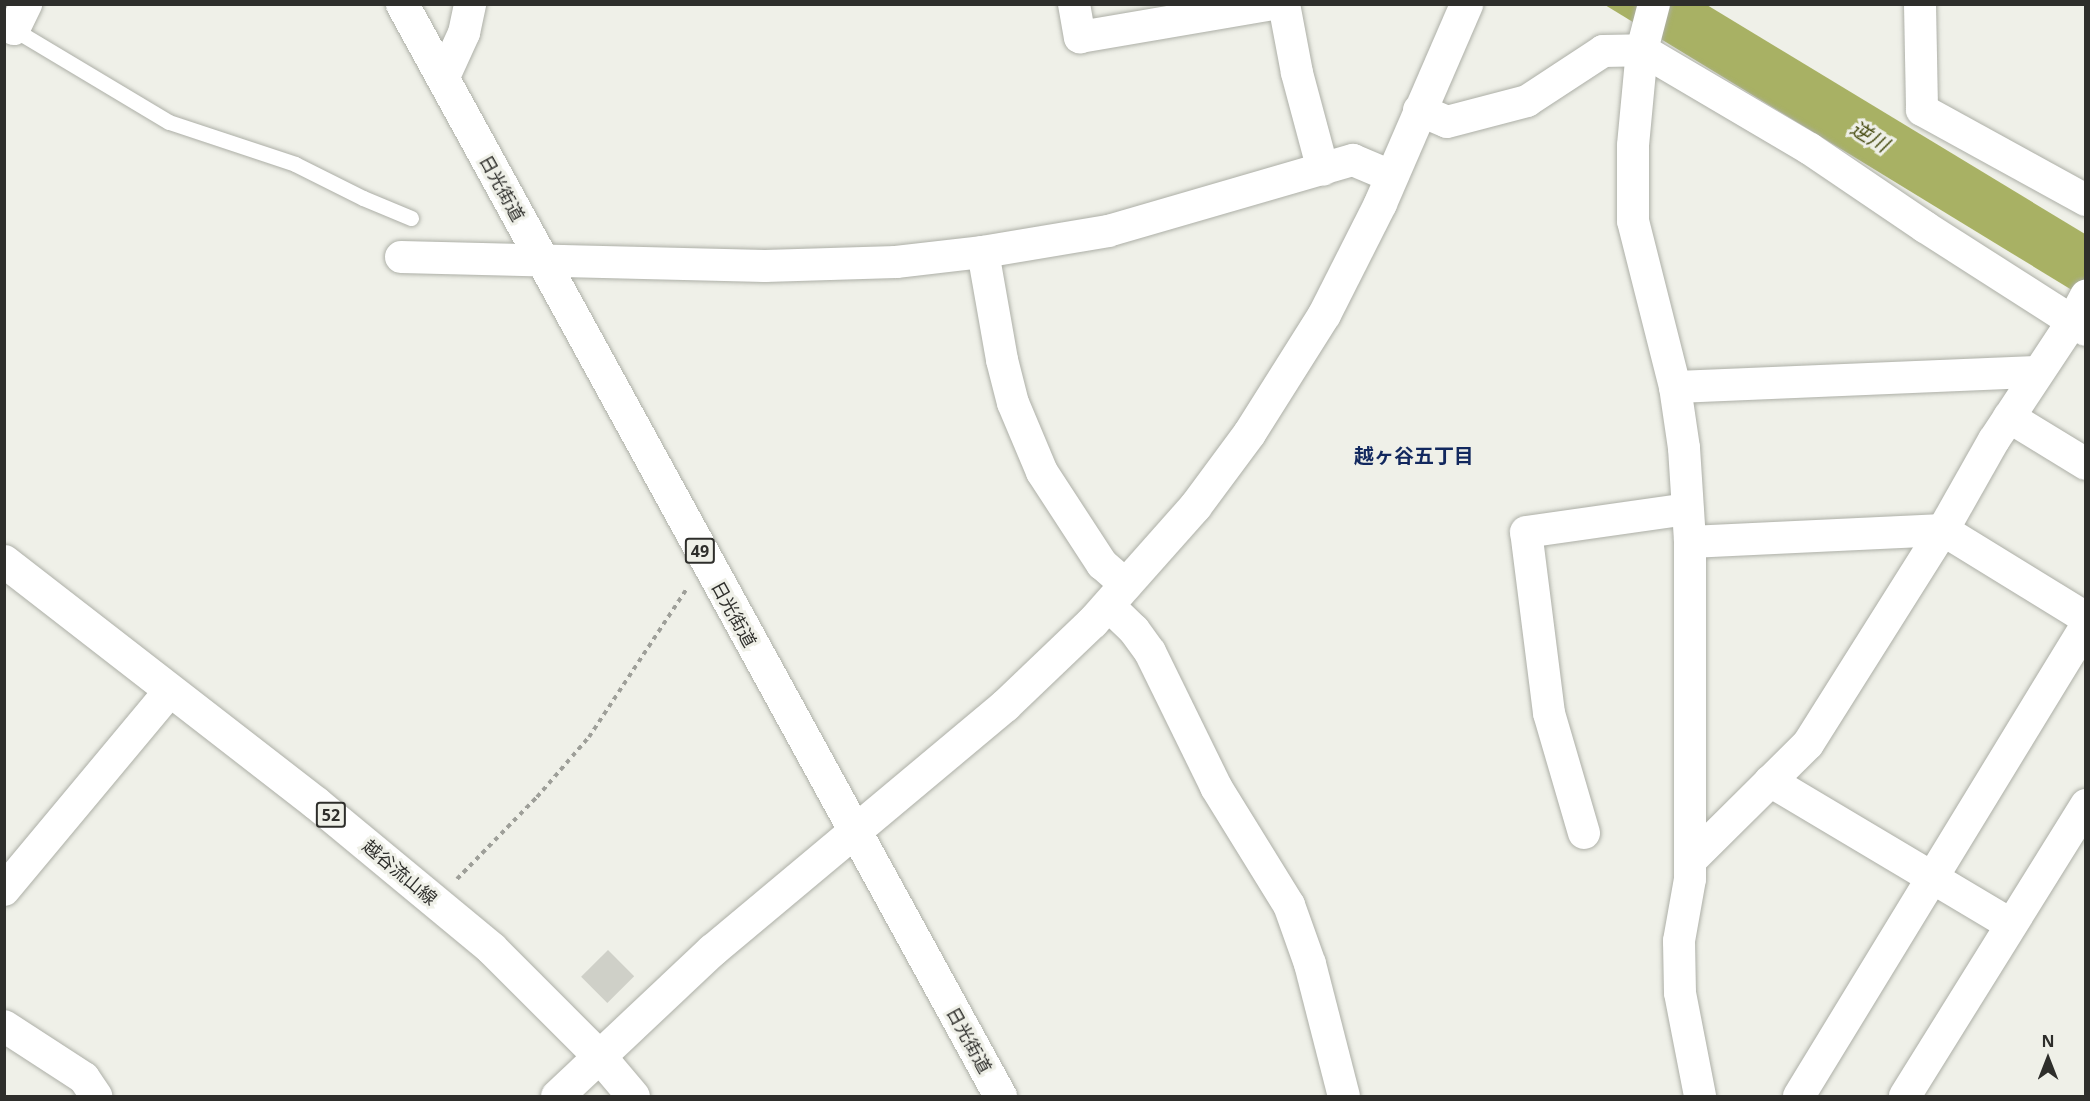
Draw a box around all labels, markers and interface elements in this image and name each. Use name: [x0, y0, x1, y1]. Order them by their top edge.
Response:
water label: 逆川: [1847, 115, 1893, 157]
street label: 日光街道: [475, 151, 529, 225]
district label: 越ヶ谷五丁目: [1354, 443, 1474, 467]
road number: 49: [684, 538, 716, 564]
street label: 日光街道: [707, 577, 761, 651]
road number: 52: [314, 802, 348, 828]
street label: 越谷流山線: [359, 835, 441, 909]
street label: 日光街道: [942, 1003, 996, 1077]
north arrow: [2018, 1029, 2078, 1089]
text: N: [2041, 1030, 2055, 1052]

